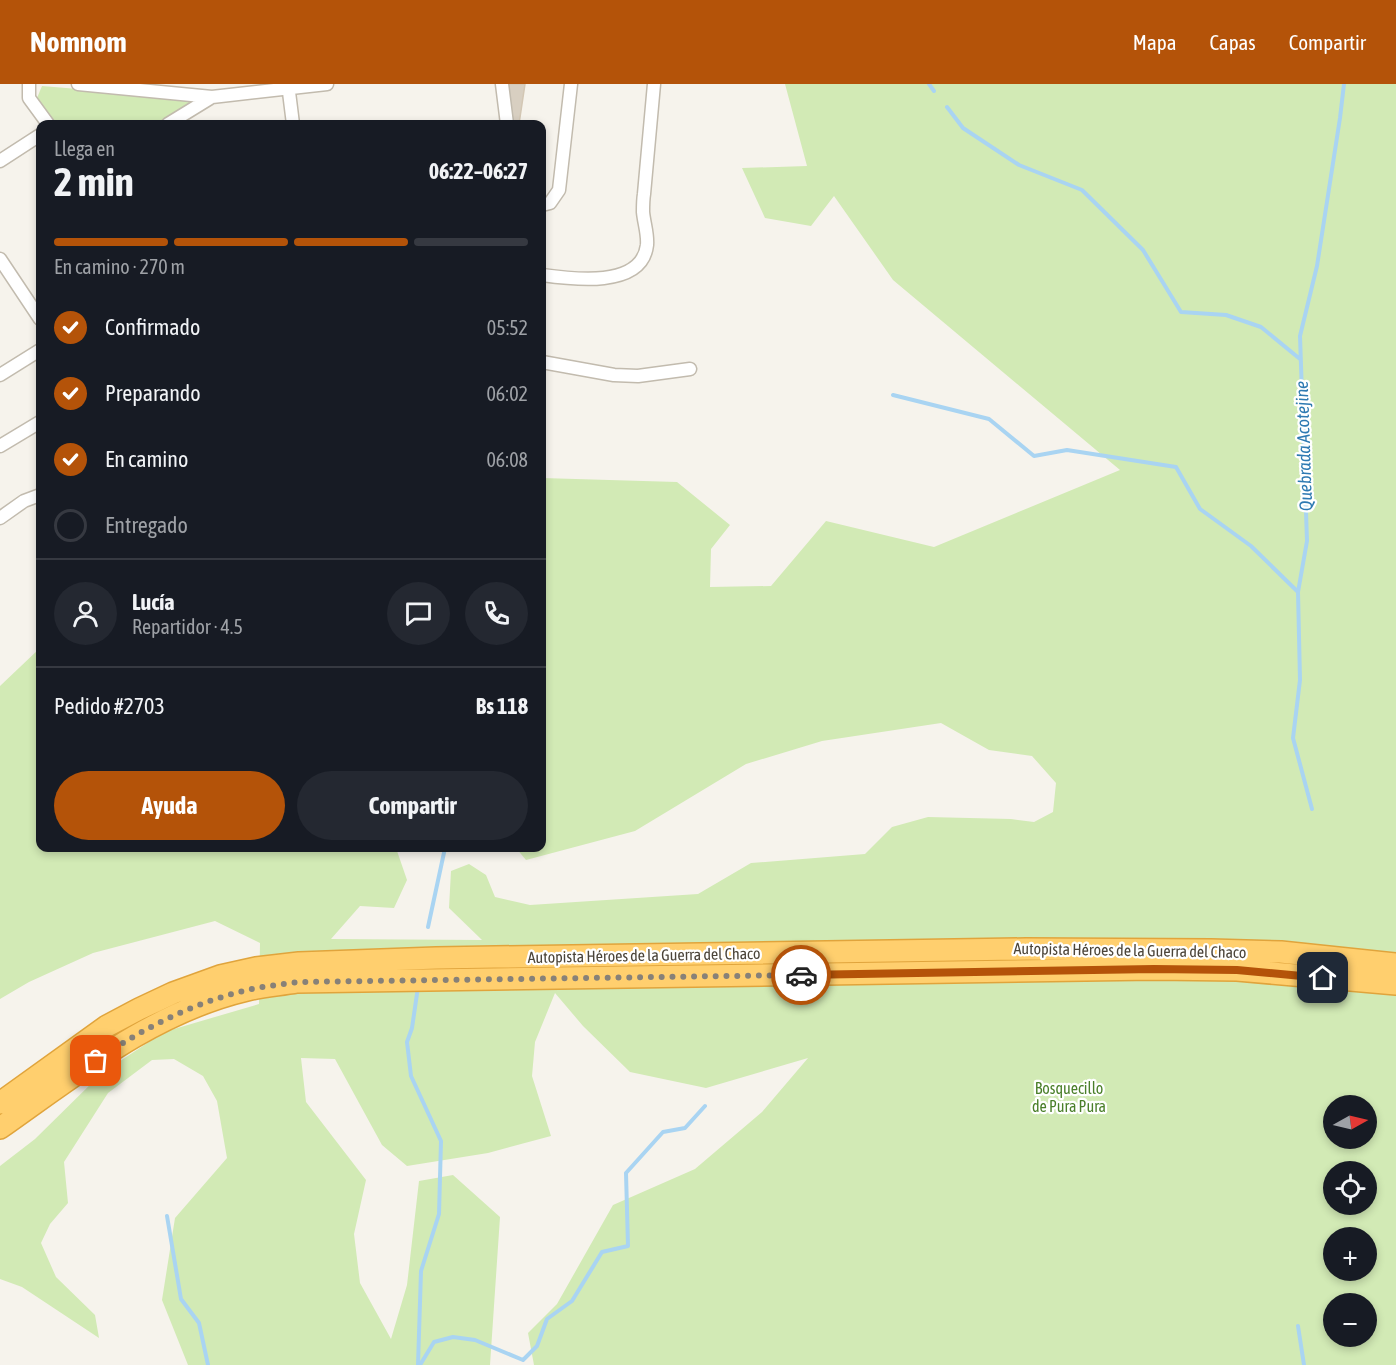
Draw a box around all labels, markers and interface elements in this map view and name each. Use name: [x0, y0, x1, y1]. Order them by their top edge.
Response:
text: Nomnom: [30, 26, 127, 58]
text: Mapa: [1133, 30, 1176, 54]
text: Capas: [1209, 30, 1256, 54]
text: Compartir: [1289, 30, 1366, 54]
text: Llega en: [54, 137, 115, 160]
text: 06:22–06:27: [429, 158, 528, 184]
text: 2 min: [54, 160, 134, 204]
text: En camino · 270 m: [54, 255, 185, 278]
icon: check: [54, 311, 87, 344]
text: Confirmado: [105, 314, 200, 340]
text: 05:52: [487, 316, 528, 339]
icon: check: [54, 377, 87, 410]
text: Preparando: [105, 380, 201, 406]
water label: Quebrada Acotejine: [1291, 380, 1316, 512]
text: 06:02: [486, 382, 528, 405]
icon: check: [54, 443, 87, 476]
text: En camino: [105, 446, 188, 472]
text: 06:08: [486, 448, 528, 471]
text: Entregado: [105, 512, 188, 538]
button: person: [54, 582, 117, 645]
button: chat: [387, 582, 450, 645]
button: phone: [465, 582, 528, 645]
text: Lucía: [132, 589, 175, 615]
text: Repartidor · 4.5: [132, 615, 243, 638]
text: Pedido #2703: [54, 693, 165, 719]
text: Bs 118: [476, 693, 528, 719]
button: Ayuda: [54, 771, 285, 840]
button: Compartir: [297, 771, 528, 840]
street label: Autopista Héroes de la Guerra del Chaco: [1013, 939, 1247, 962]
street label: Autopista Héroes de la Guerra del Chaco: [527, 944, 761, 967]
courier: [771, 945, 831, 1005]
pin: [1297, 952, 1348, 1003]
icon: car: [785, 959, 818, 992]
icon: home: [1306, 961, 1339, 994]
pin: [70, 1035, 121, 1086]
icon: bag: [79, 1044, 112, 1077]
park label: Bosquecillo de Pura Pura: [1032, 1079, 1106, 1115]
north arrow: [1323, 1095, 1377, 1149]
map controls: [1323, 1095, 1377, 1347]
button: locate: [1323, 1161, 1377, 1215]
button: +: [1323, 1227, 1377, 1281]
button: −: [1323, 1293, 1377, 1347]

